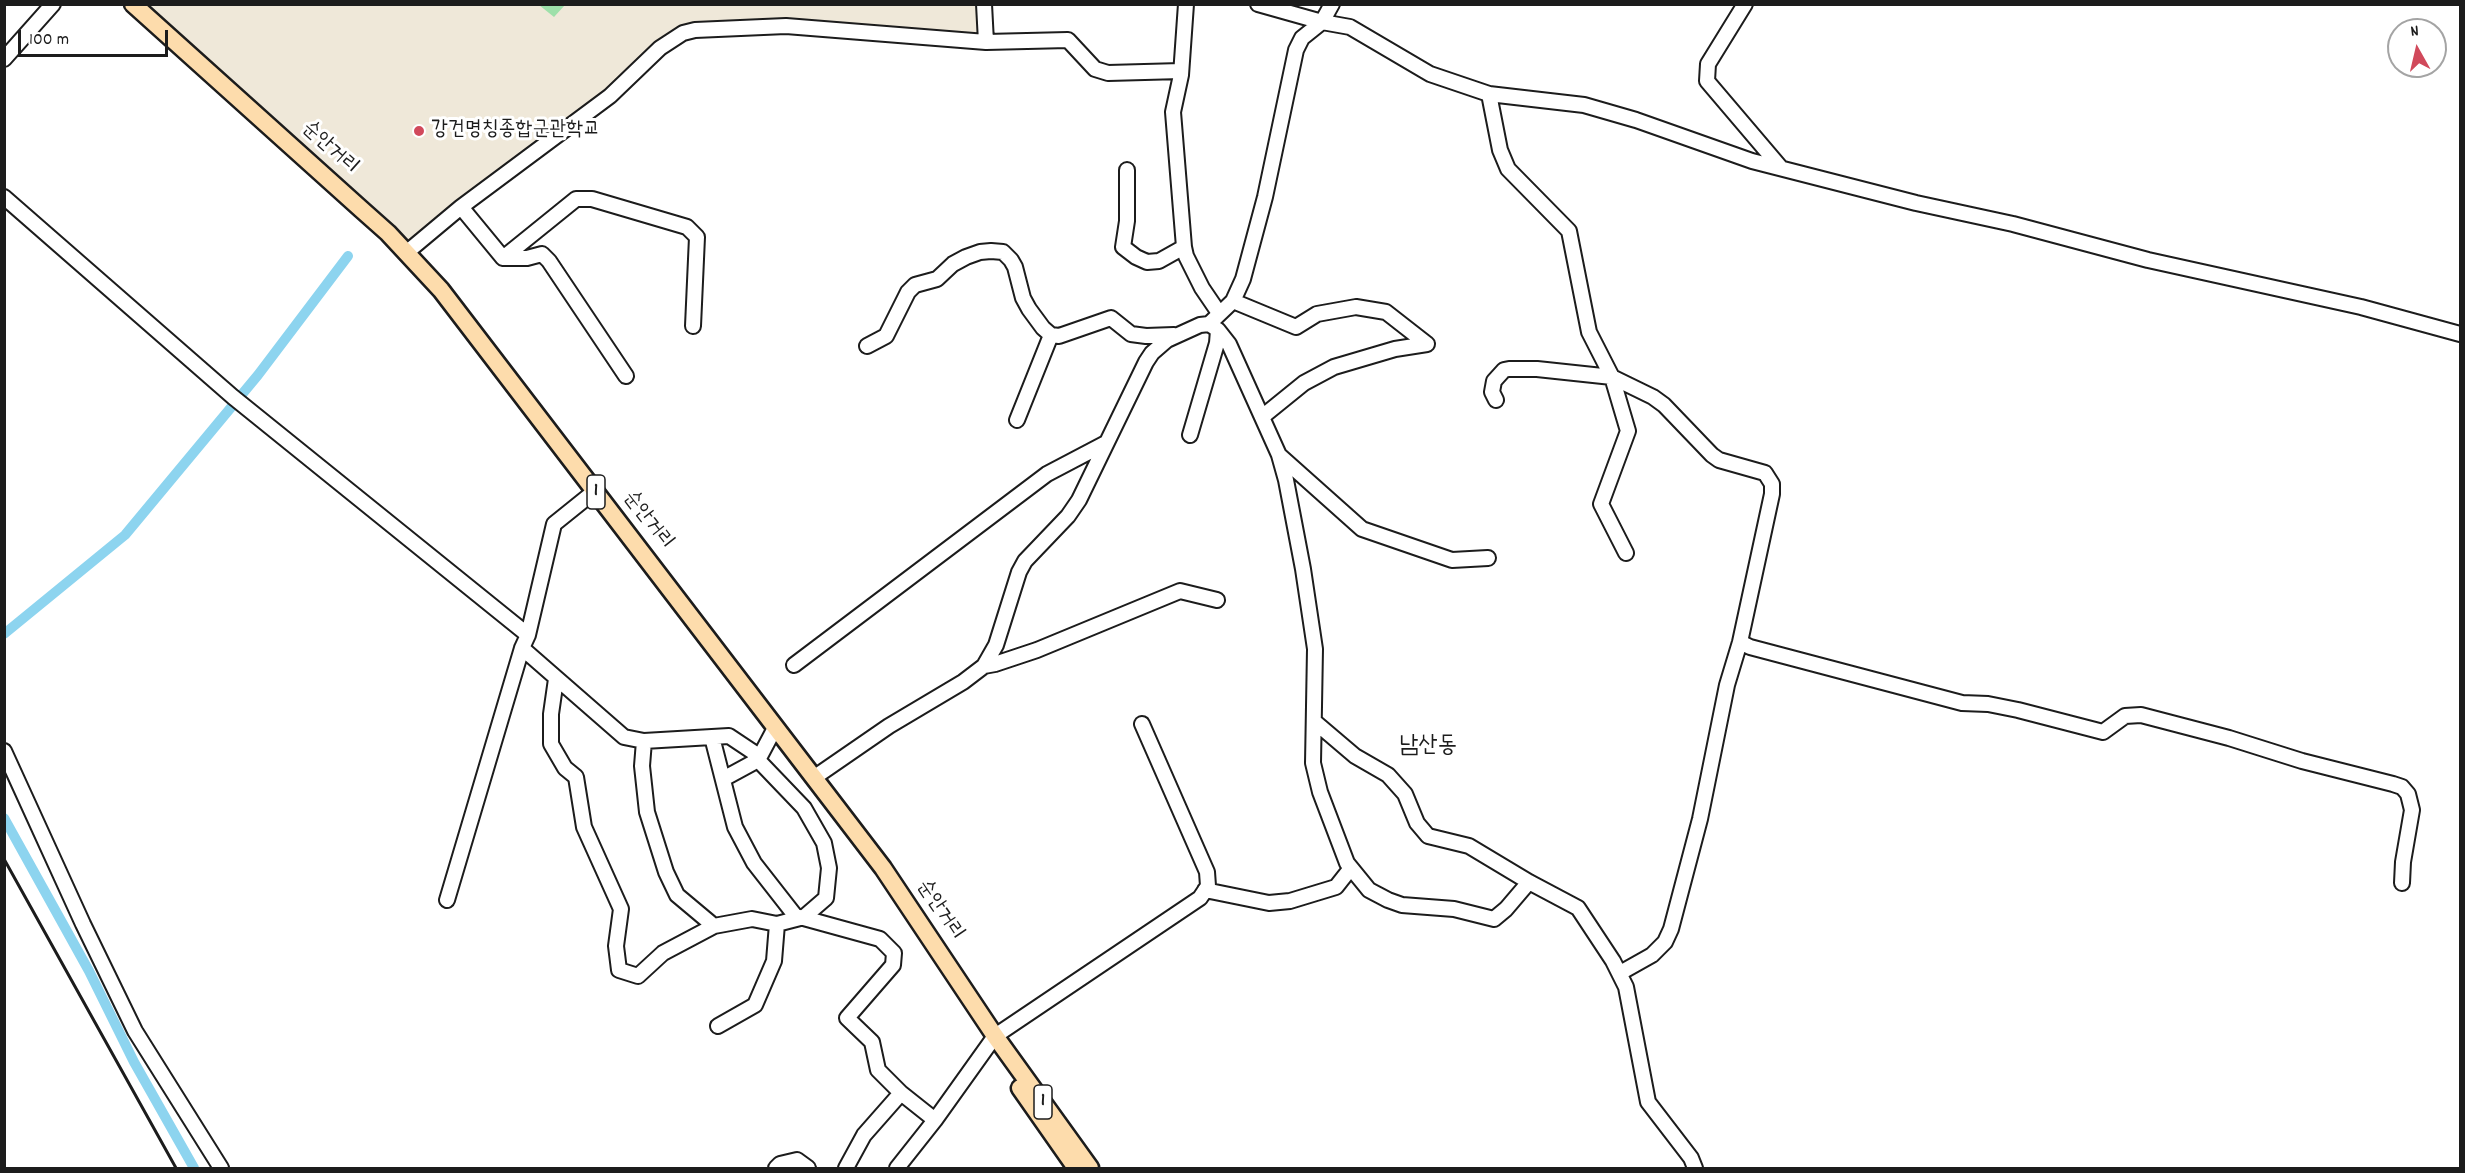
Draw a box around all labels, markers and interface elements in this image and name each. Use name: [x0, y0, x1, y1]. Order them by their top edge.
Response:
scale bar: [21, 18, 171, 56]
north arrow: [2387, 18, 2447, 78]
text: N: [2409, 20, 2420, 44]
text: 100 m: [29, 28, 69, 53]
street label: 순안거리: [295, 117, 363, 181]
place label: 강건명칭종합군관학교: [431, 118, 600, 144]
marker: 강건명칭종합군관학교: [412, 124, 426, 138]
road number: 1: [587, 475, 605, 509]
street label: 순안거리: [616, 487, 678, 555]
district label: 남산동: [1399, 734, 1457, 762]
street label: 순안거리: [910, 876, 968, 946]
road number: 1: [1034, 1085, 1052, 1119]

